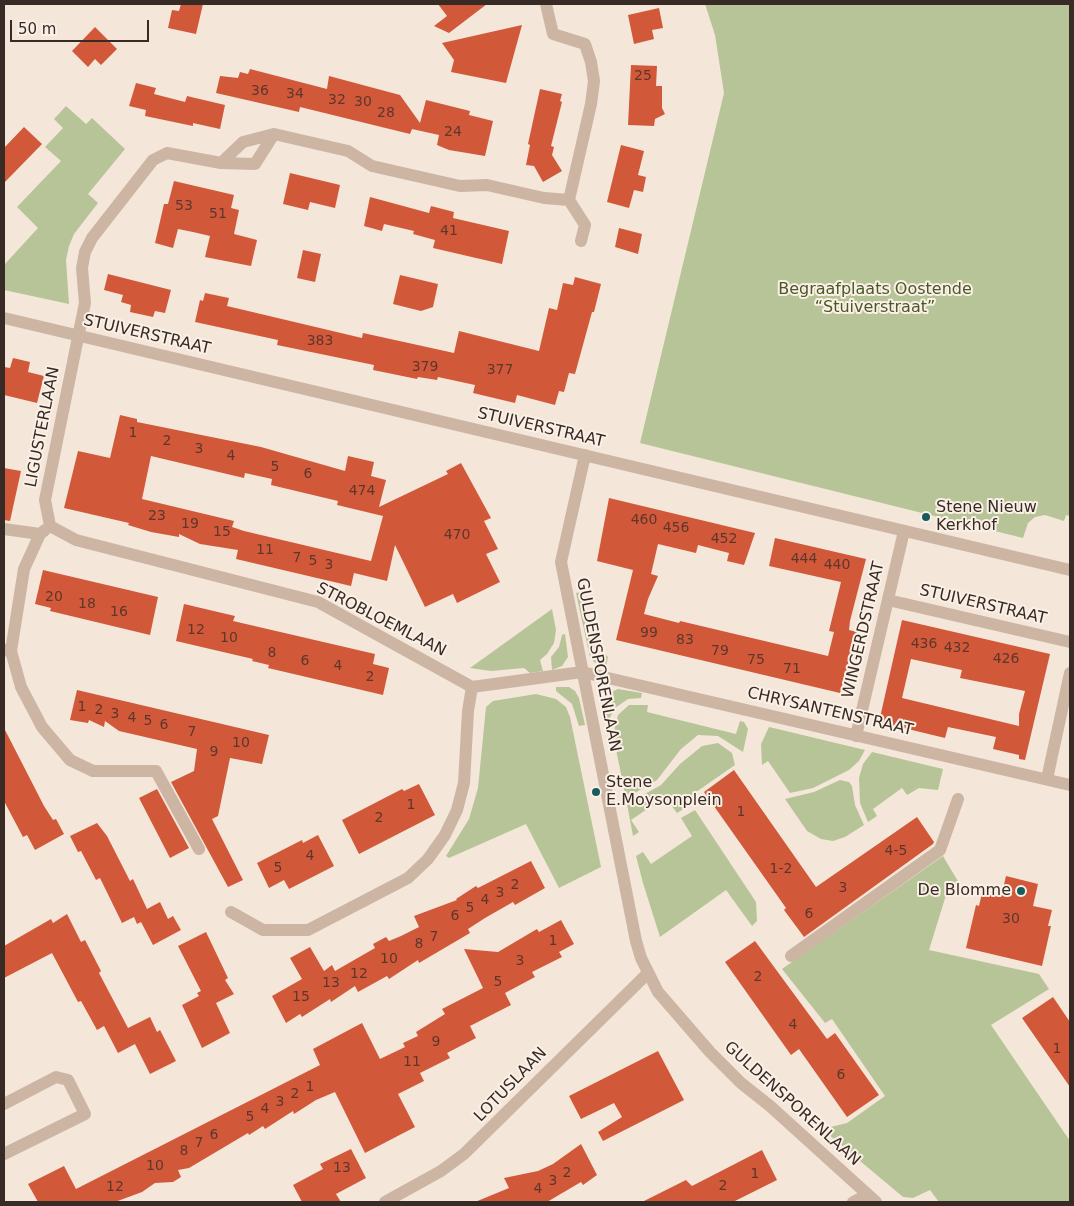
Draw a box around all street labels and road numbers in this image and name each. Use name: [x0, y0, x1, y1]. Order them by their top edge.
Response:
street label: STUIVERSTRAAT: [82, 311, 212, 359]
street label: LIGUSTERLAAN: [22, 365, 64, 489]
street label: STUIVERSTRAAT: [476, 404, 606, 452]
street label: WINGERDSTRAAT: [839, 560, 889, 700]
street label: GULDENSPORENLAAN: [572, 576, 624, 754]
street label: STROBLOEMLAAN: [313, 579, 449, 661]
street label: STUIVERSTRAAT: [918, 581, 1048, 629]
street label: CHRYSANTENSTRAAT: [745, 684, 915, 740]
street label: GULDENSPORENLAAN: [720, 1038, 864, 1170]
street label: LOTUSLAAN: [471, 1044, 551, 1126]

